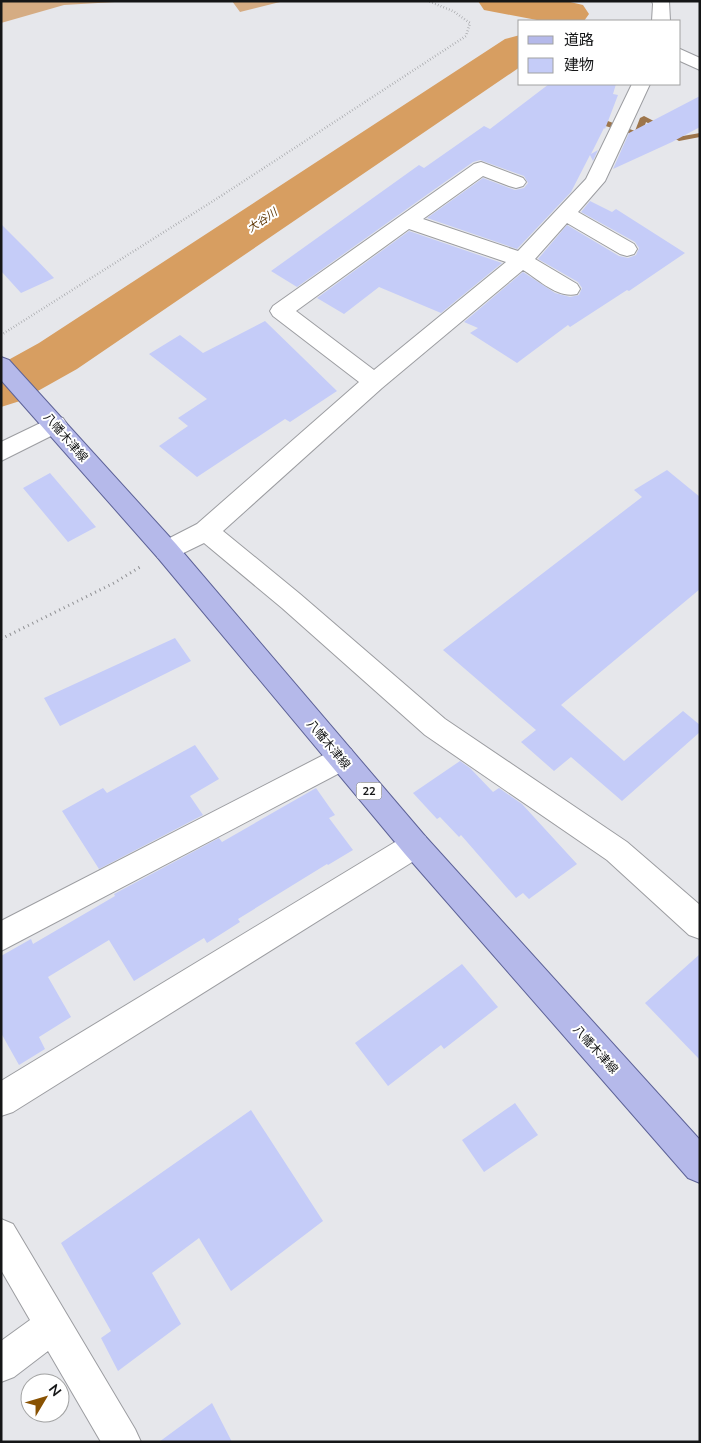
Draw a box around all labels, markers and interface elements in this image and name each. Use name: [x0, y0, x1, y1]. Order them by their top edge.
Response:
legend: [518, 20, 681, 85]
text: 道路: [564, 30, 594, 49]
text: 建物: [564, 55, 594, 74]
water label: 大谷川: [244, 204, 280, 235]
street label: 八幡木津線: [41, 409, 91, 465]
street label: 八幡木津線: [304, 716, 354, 772]
road number: 22: [356, 782, 382, 799]
street label: 八幡木津線: [570, 1022, 622, 1076]
north arrow: [20, 1373, 70, 1423]
text: N: [45, 1380, 66, 1400]

